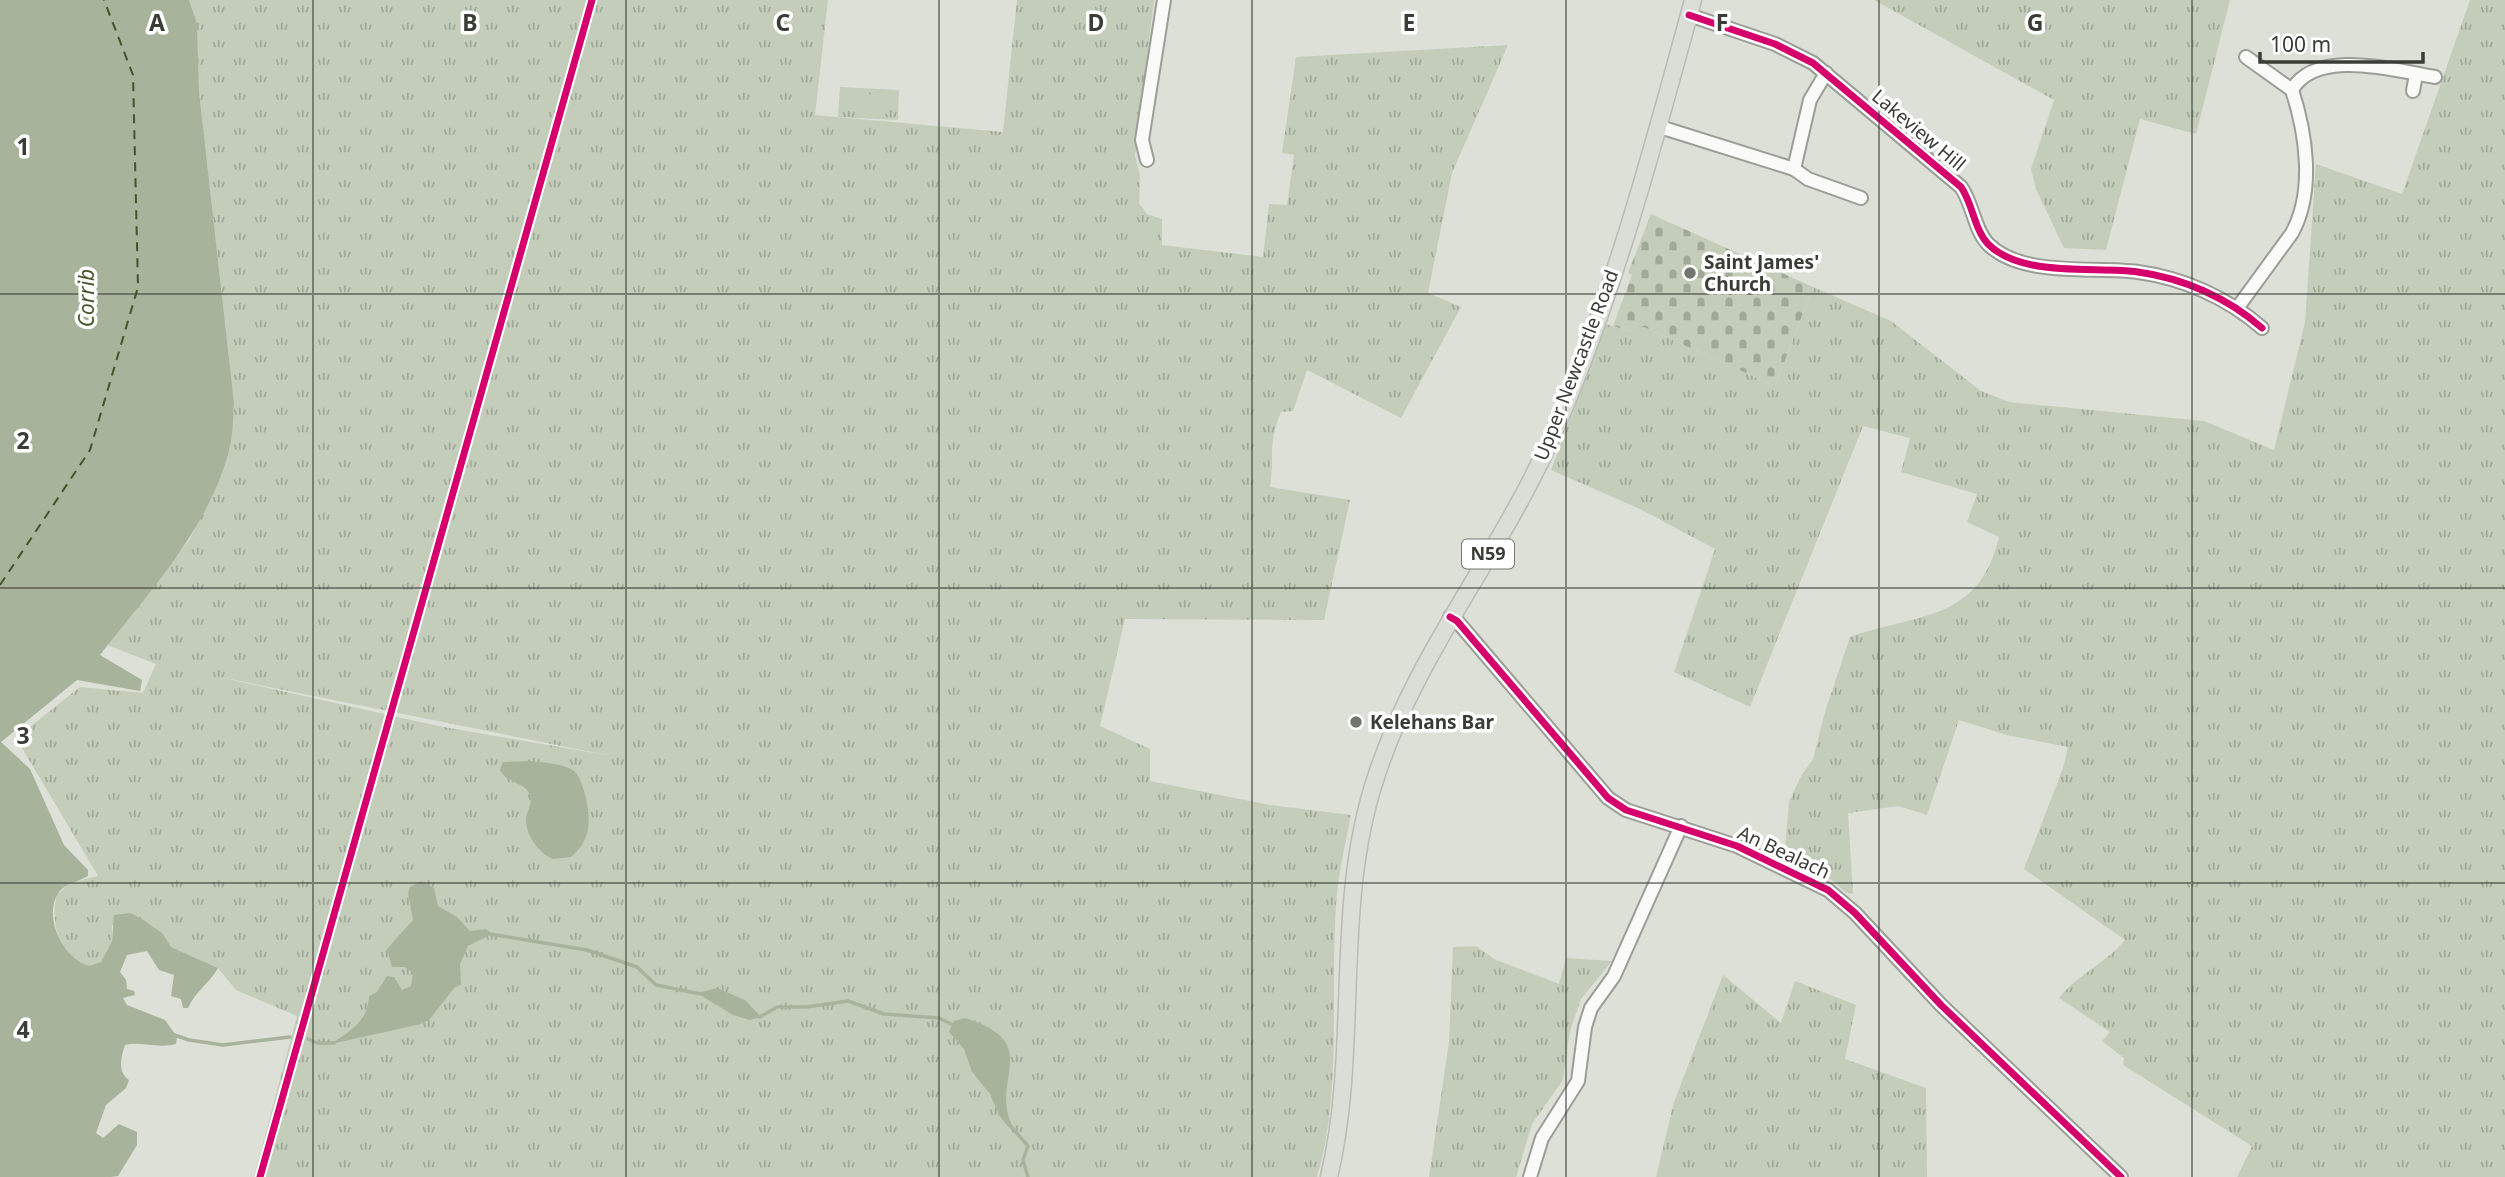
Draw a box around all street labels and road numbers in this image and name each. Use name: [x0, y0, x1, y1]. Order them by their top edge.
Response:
street label: Lakeview Hill: [1867, 83, 1971, 177]
street label: Upper Newcastle Road: [1528, 266, 1624, 464]
road number: N59: [1462, 540, 1514, 568]
street label: An Bealach: [1734, 819, 1834, 885]

